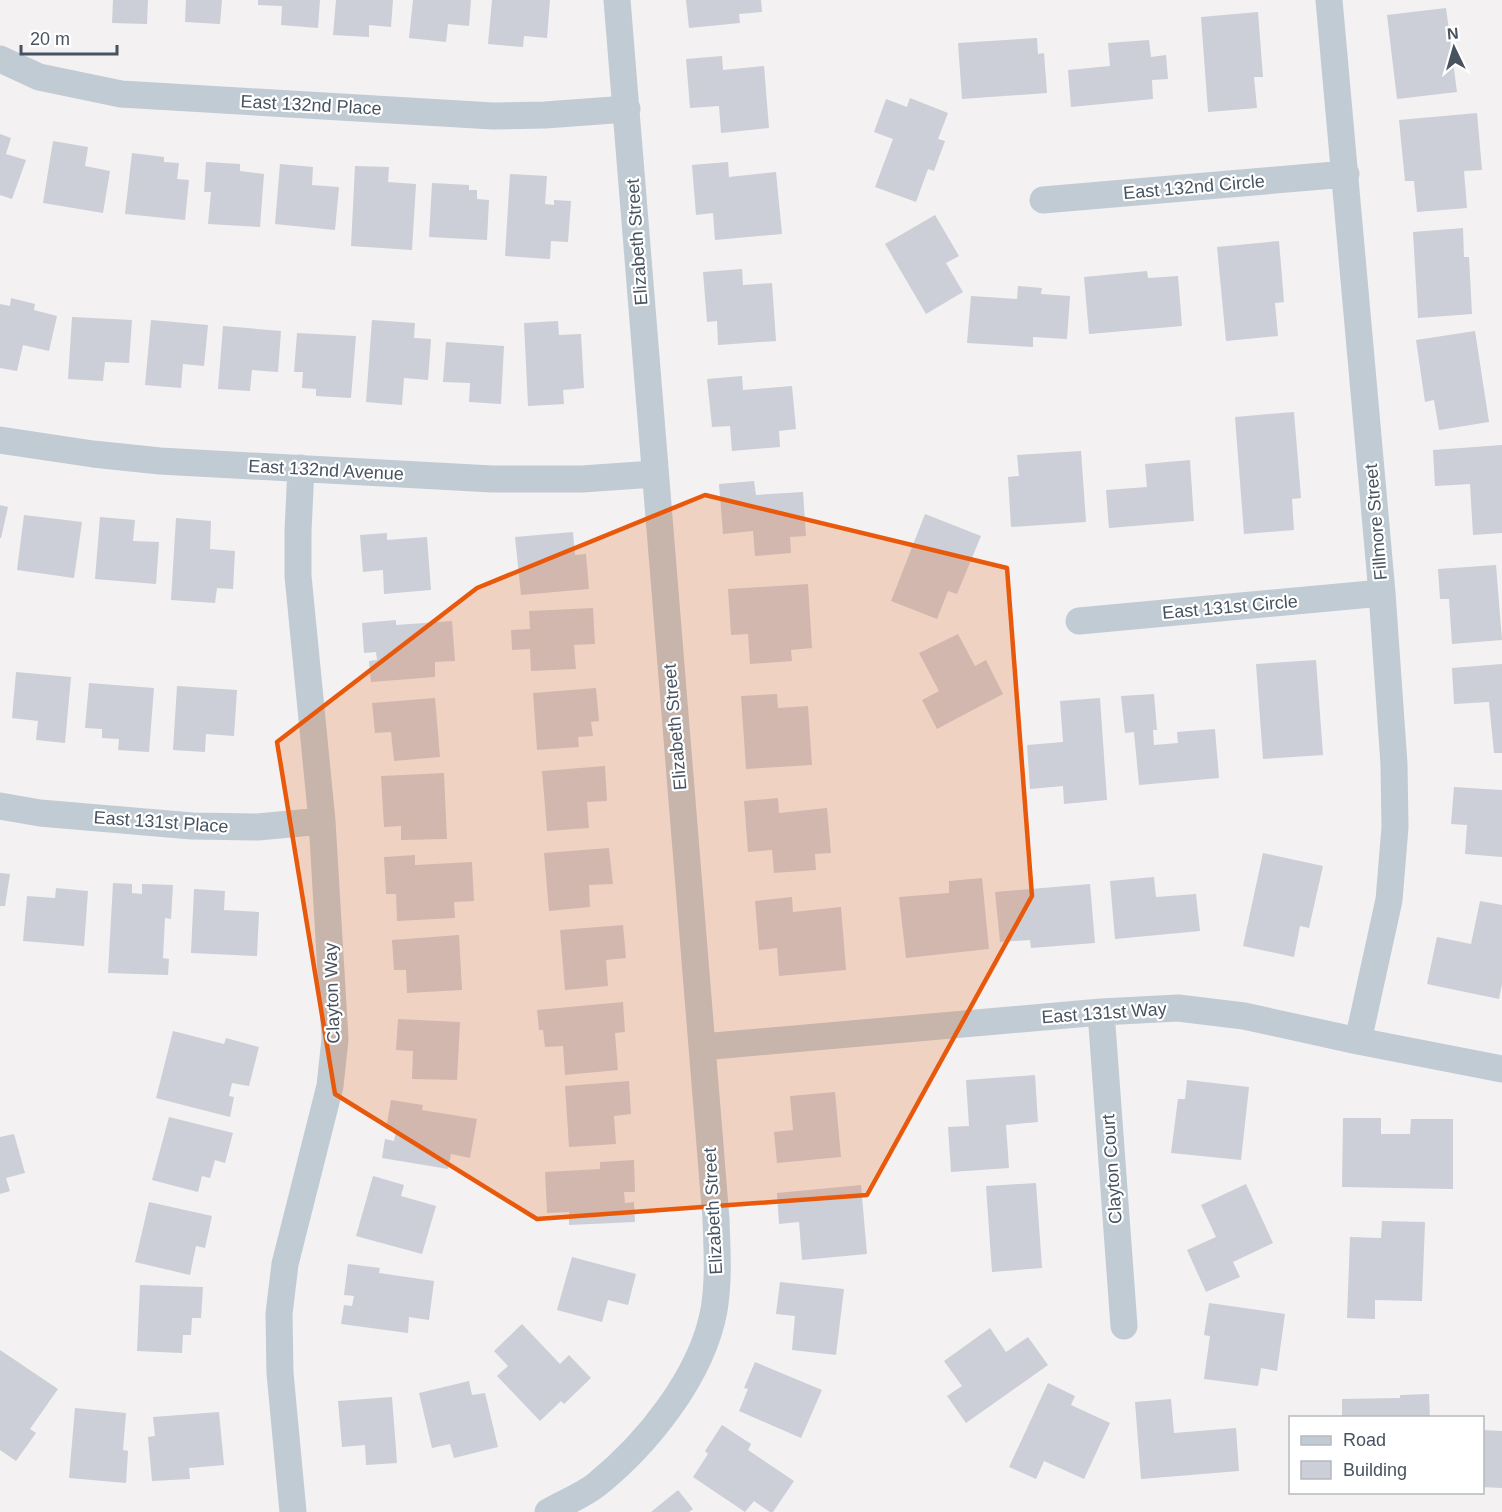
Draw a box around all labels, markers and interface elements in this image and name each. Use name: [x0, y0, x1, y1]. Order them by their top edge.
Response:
scale bar: [21, 18, 117, 56]
north arrow: [1424, 18, 1484, 78]
text: N: [1446, 25, 1459, 43]
text: 20 m: [30, 29, 70, 49]
street label: East 132nd Place: [240, 91, 382, 119]
street label: East 132nd Circle: [1122, 171, 1266, 203]
street label: Elizabeth Street: [623, 178, 651, 306]
street label: East 132nd Avenue: [248, 456, 404, 484]
street label: Fillmore Street: [1361, 463, 1391, 581]
street label: East 131st Circle: [1161, 591, 1299, 623]
street label: Elizabeth Street: [660, 663, 690, 791]
street label: East 131st Place: [93, 807, 229, 837]
street label: Clayton Way: [320, 942, 344, 1044]
street label: East 131st Way: [1041, 999, 1167, 1027]
street label: Clayton Court: [1098, 1113, 1126, 1225]
street label: Elizabeth Street: [700, 1147, 726, 1275]
legend: [1289, 1416, 1484, 1494]
text: Road: [1343, 1430, 1386, 1450]
text: Building: [1343, 1460, 1407, 1480]

